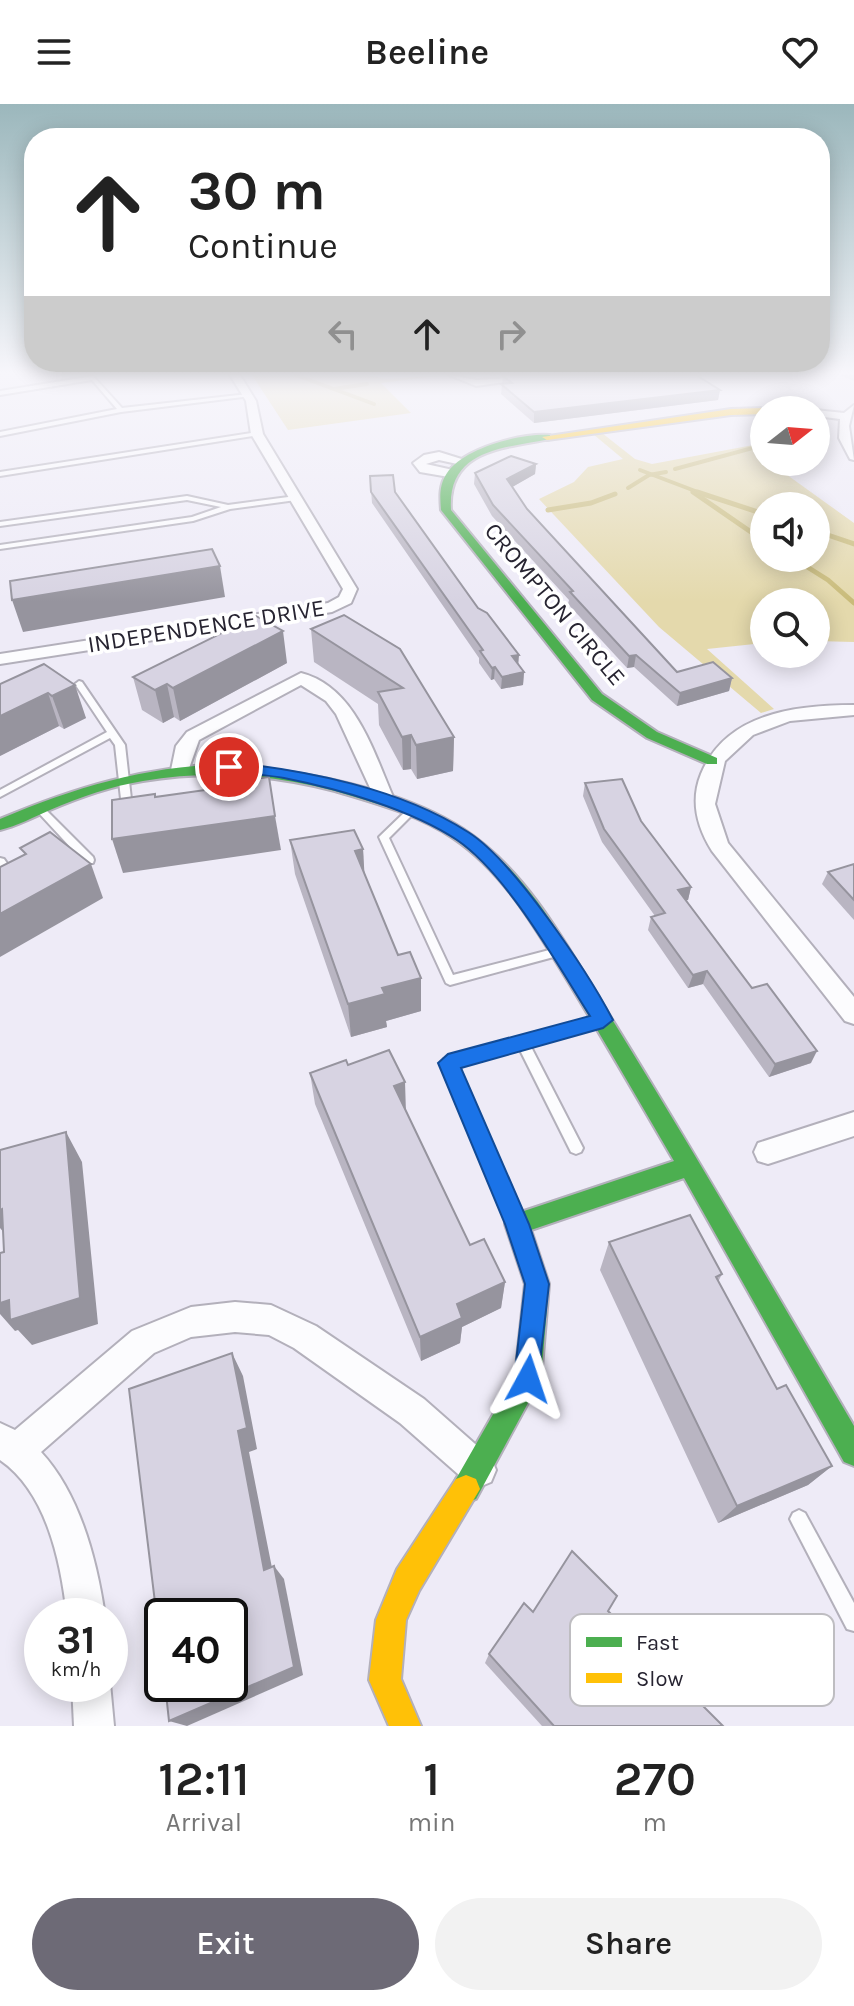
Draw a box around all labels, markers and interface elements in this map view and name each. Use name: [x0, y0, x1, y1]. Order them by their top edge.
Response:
icon: menu: [32, 30, 76, 74]
icon: heart: [778, 30, 822, 74]
text: Beeline: [365, 31, 489, 73]
text: 30 m: [188, 158, 326, 223]
icon: ahead: [56, 160, 160, 264]
text: Continue: [188, 225, 338, 267]
icon: left: [321, 312, 365, 356]
icon: ahead: [405, 312, 449, 356]
icon: right: [489, 312, 533, 356]
north arrow: [750, 396, 830, 476]
map controls: [750, 396, 830, 668]
button: sound: [750, 492, 830, 572]
street label: CROMPTON CIRCLE: [479, 517, 631, 691]
button: search: [750, 588, 830, 668]
street label: INDEPENDENCE DRIVE: [86, 593, 326, 659]
pin: [195, 733, 263, 801]
icon: arrive: [207, 745, 251, 789]
position arrow: [486, 1337, 570, 1421]
speed limit sign: 40: [144, 1598, 248, 1702]
legend: [570, 1614, 834, 1706]
text: 31: [56, 1616, 96, 1663]
text: Fast: [636, 1630, 679, 1656]
text: km/h: [51, 1658, 101, 1681]
text: Slow: [636, 1666, 683, 1692]
text: 12:11: [158, 1751, 250, 1807]
text: 1: [423, 1751, 440, 1807]
text: 270: [614, 1751, 696, 1807]
text: Arrival: [166, 1807, 242, 1838]
text: min: [408, 1807, 456, 1838]
text: m: [643, 1807, 667, 1838]
button: Exit: [32, 1898, 419, 1990]
button: Share: [435, 1898, 822, 1990]

